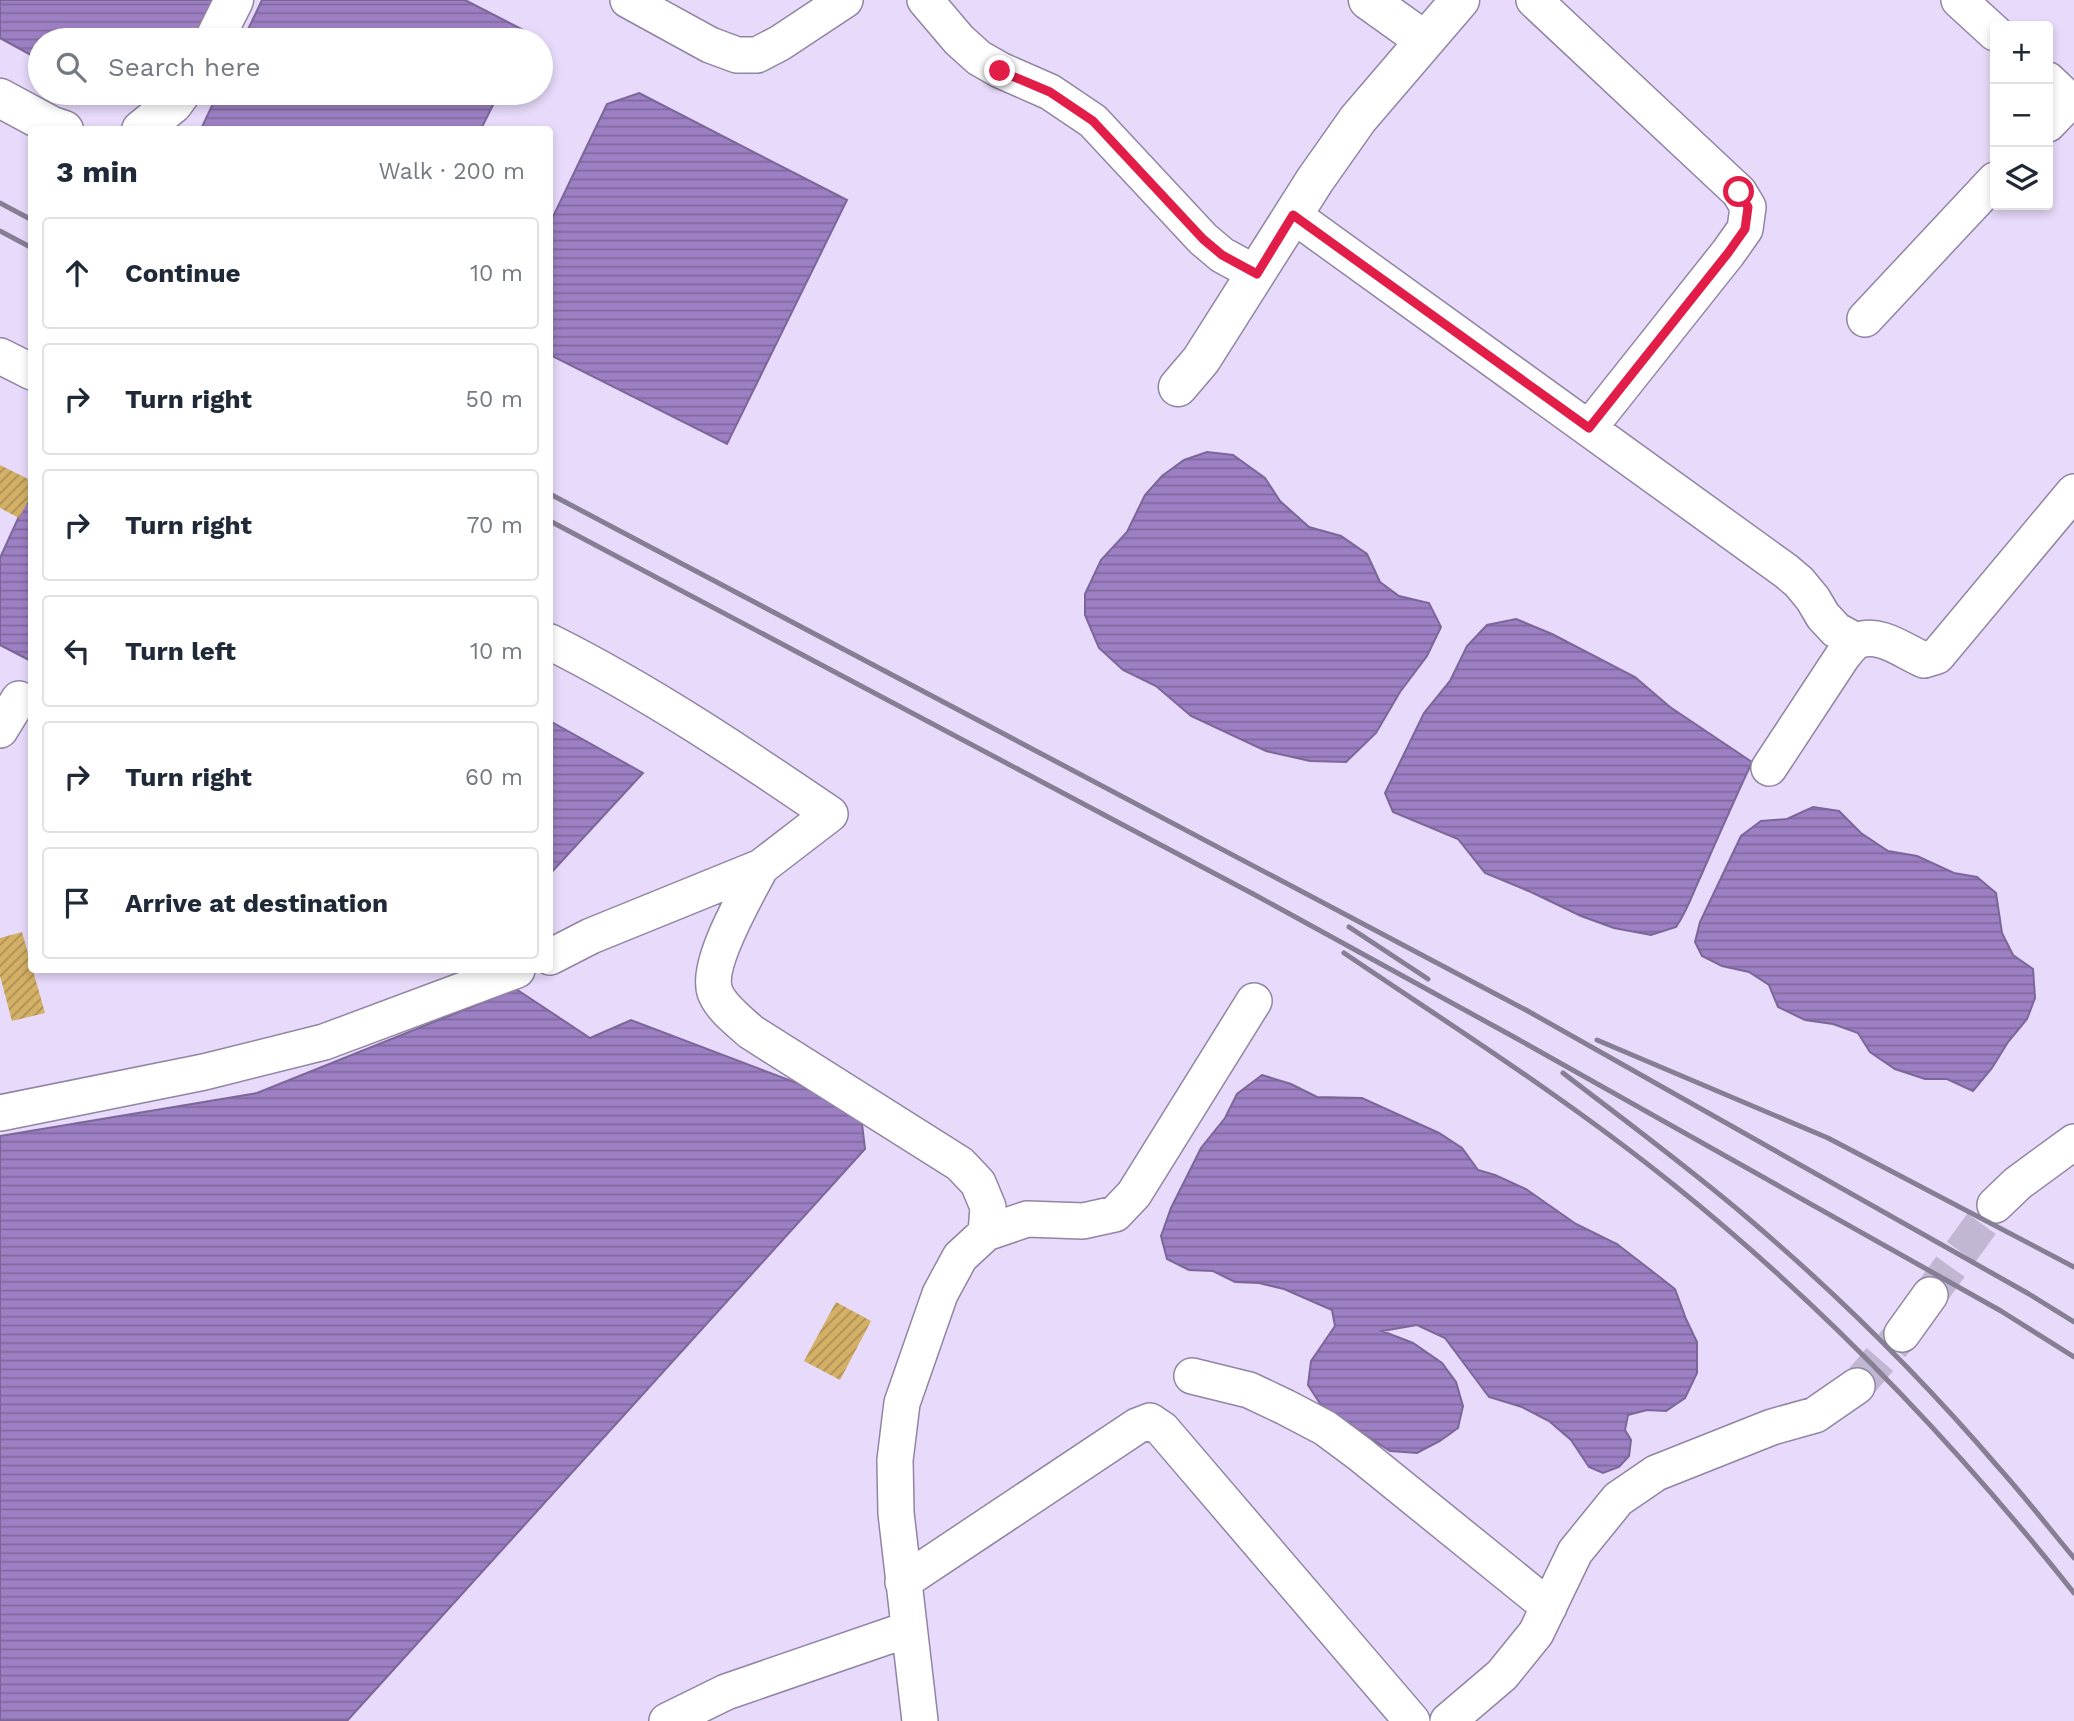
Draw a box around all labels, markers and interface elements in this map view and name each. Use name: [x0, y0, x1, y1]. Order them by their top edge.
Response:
map controls: [1990, 21, 2053, 210]
button: +: [1990, 21, 2053, 84]
search box: [28, 28, 553, 105]
icon: search: [52, 48, 90, 86]
text: Search here: [108, 52, 260, 82]
route end: [984, 55, 1015, 86]
button: −: [1990, 84, 2053, 147]
button: layers: [1990, 147, 2053, 210]
text: 3 min: [56, 154, 138, 189]
text: Walk · 200 m: [379, 158, 525, 185]
route start: [1723, 176, 1754, 207]
icon: ahead: [58, 254, 96, 292]
text: Continue: [125, 258, 241, 288]
text: 10 m: [470, 260, 523, 287]
icon: right: [58, 380, 96, 418]
text: Turn right: [125, 384, 252, 414]
text: 50 m: [466, 386, 523, 413]
icon: right: [58, 506, 96, 544]
text: Turn right: [125, 510, 252, 540]
text: 70 m: [466, 512, 523, 539]
icon: left: [58, 632, 96, 670]
text: Turn left: [125, 636, 236, 666]
text: 10 m: [470, 638, 523, 665]
icon: right: [58, 758, 96, 796]
text: Turn right: [125, 762, 252, 792]
text: 60 m: [465, 764, 523, 791]
icon: arrive: [58, 884, 96, 922]
text: Arrive at destination: [125, 888, 388, 918]

